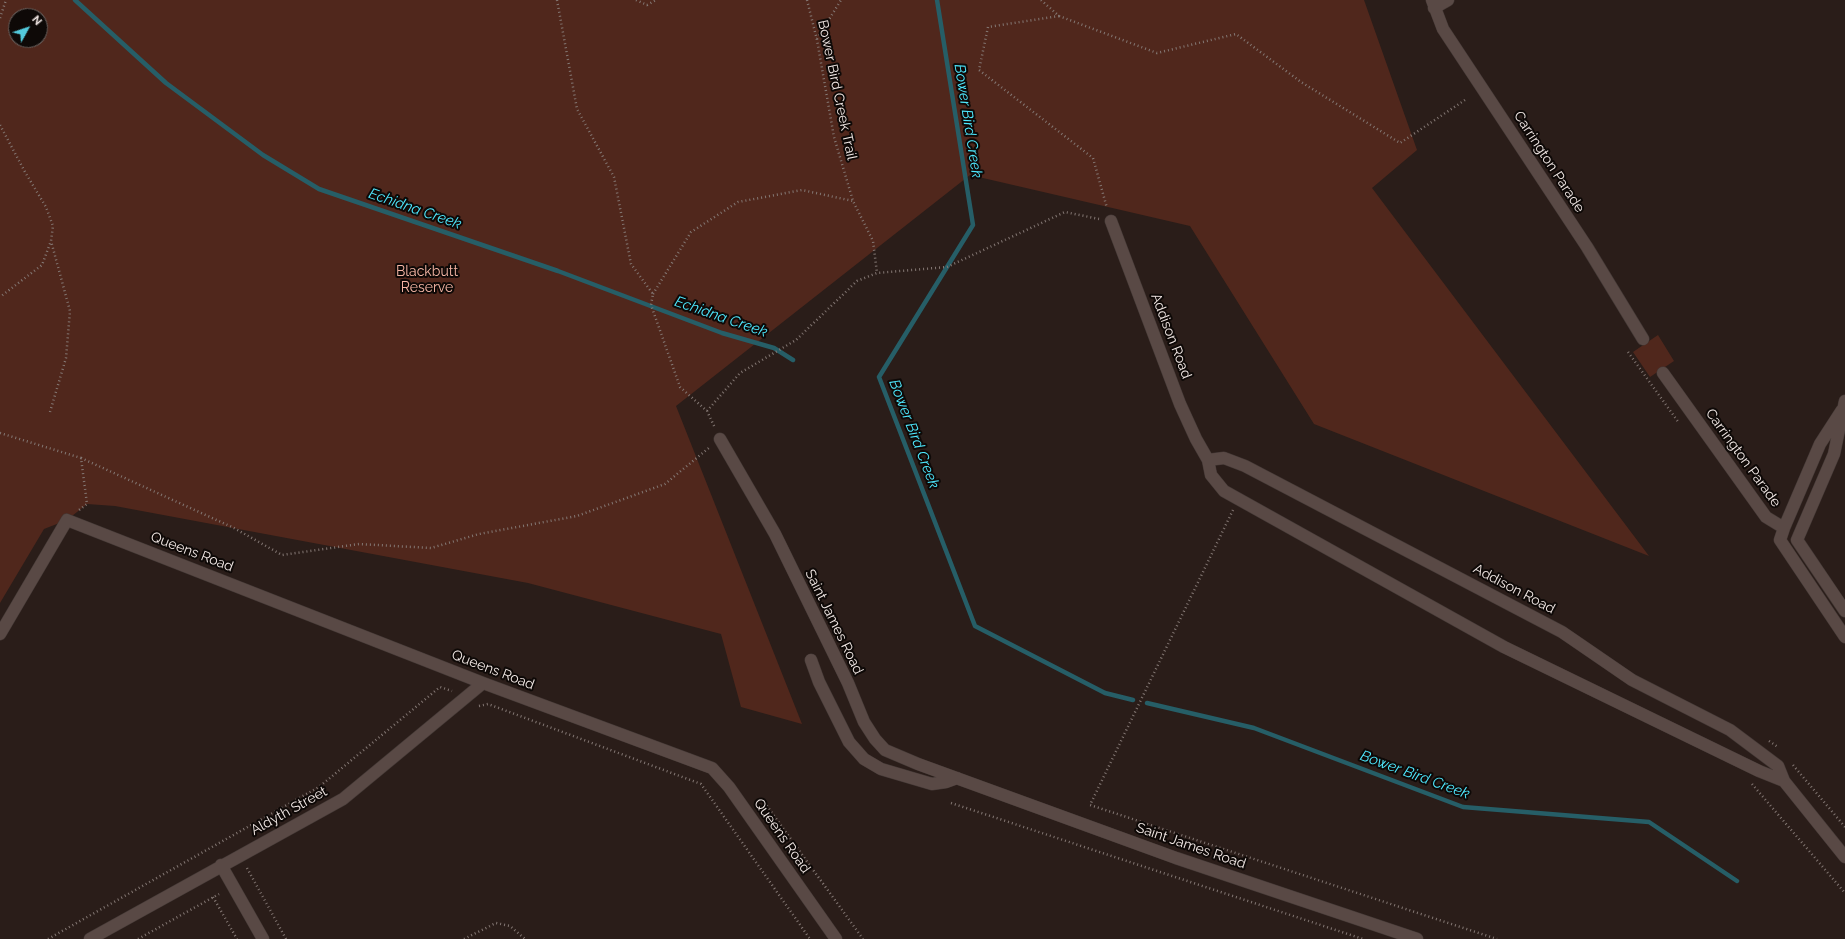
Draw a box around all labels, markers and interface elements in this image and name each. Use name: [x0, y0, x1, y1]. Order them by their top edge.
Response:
north arrow: [8, 8, 48, 48]
text: N: [29, 13, 44, 28]
street label: Bower Bird Creek Trail: [814, 18, 860, 162]
water label: Bower Bird Creek: [950, 63, 986, 179]
street label: Carrington Parade: [1510, 108, 1588, 216]
water label: Echidna Creek: [366, 185, 464, 233]
park label: Blackbutt Reserve: [396, 264, 458, 296]
street label: Addison Road: [1147, 291, 1195, 381]
water label: Echidna Creek: [672, 293, 770, 341]
water label: Bower Bird Creek: [885, 377, 943, 491]
street label: Carrington Parade: [1702, 406, 1784, 510]
street label: Queens Road: [148, 529, 236, 575]
street label: Addison Road: [1470, 560, 1558, 618]
street label: Saint James Road: [801, 567, 867, 677]
street label: Queens Road: [449, 647, 537, 693]
water label: Bower Bird Creek: [1358, 747, 1472, 803]
street label: Aldyth Street: [248, 783, 330, 839]
street label: Queens Road: [750, 795, 814, 877]
street label: Saint James Road: [1134, 819, 1248, 873]

